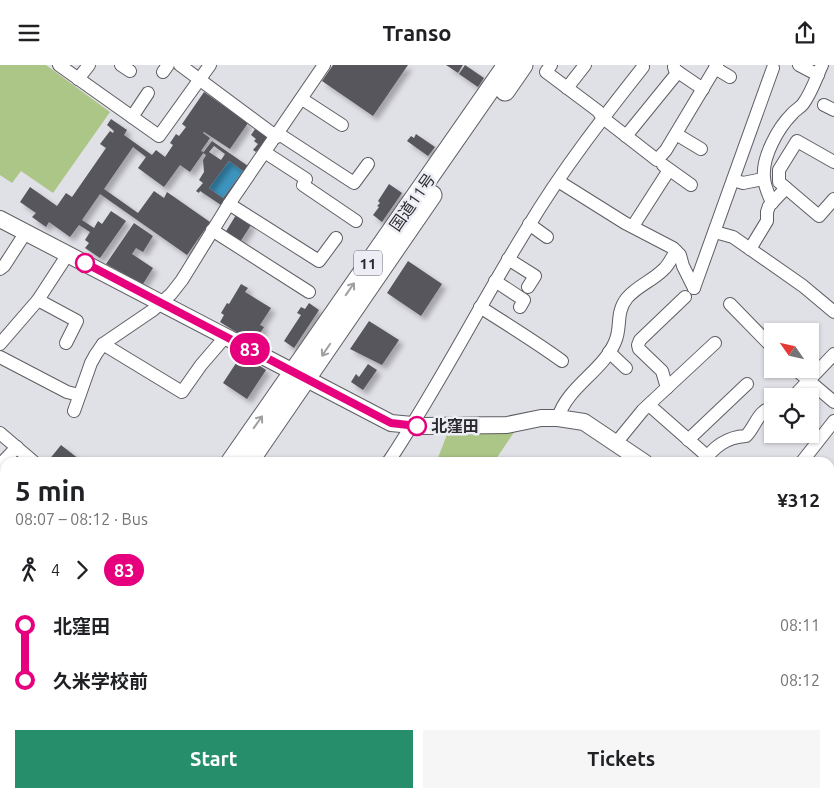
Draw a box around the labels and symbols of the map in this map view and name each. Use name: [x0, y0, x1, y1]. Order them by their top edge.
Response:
street label: 国道11号: [386, 170, 438, 234]
road number: 11: [354, 251, 382, 275]
unlabelled marker: [75, 253, 95, 273]
one-way arrow: [345, 282, 355, 296]
north arrow: [764, 323, 819, 377]
line badge: 83: [228, 333, 272, 365]
one-way arrow: [321, 343, 331, 357]
one-way arrow: [253, 416, 263, 430]
marker: 北窪田: [407, 416, 427, 436]
place label: 北窪田: [431, 417, 479, 435]

